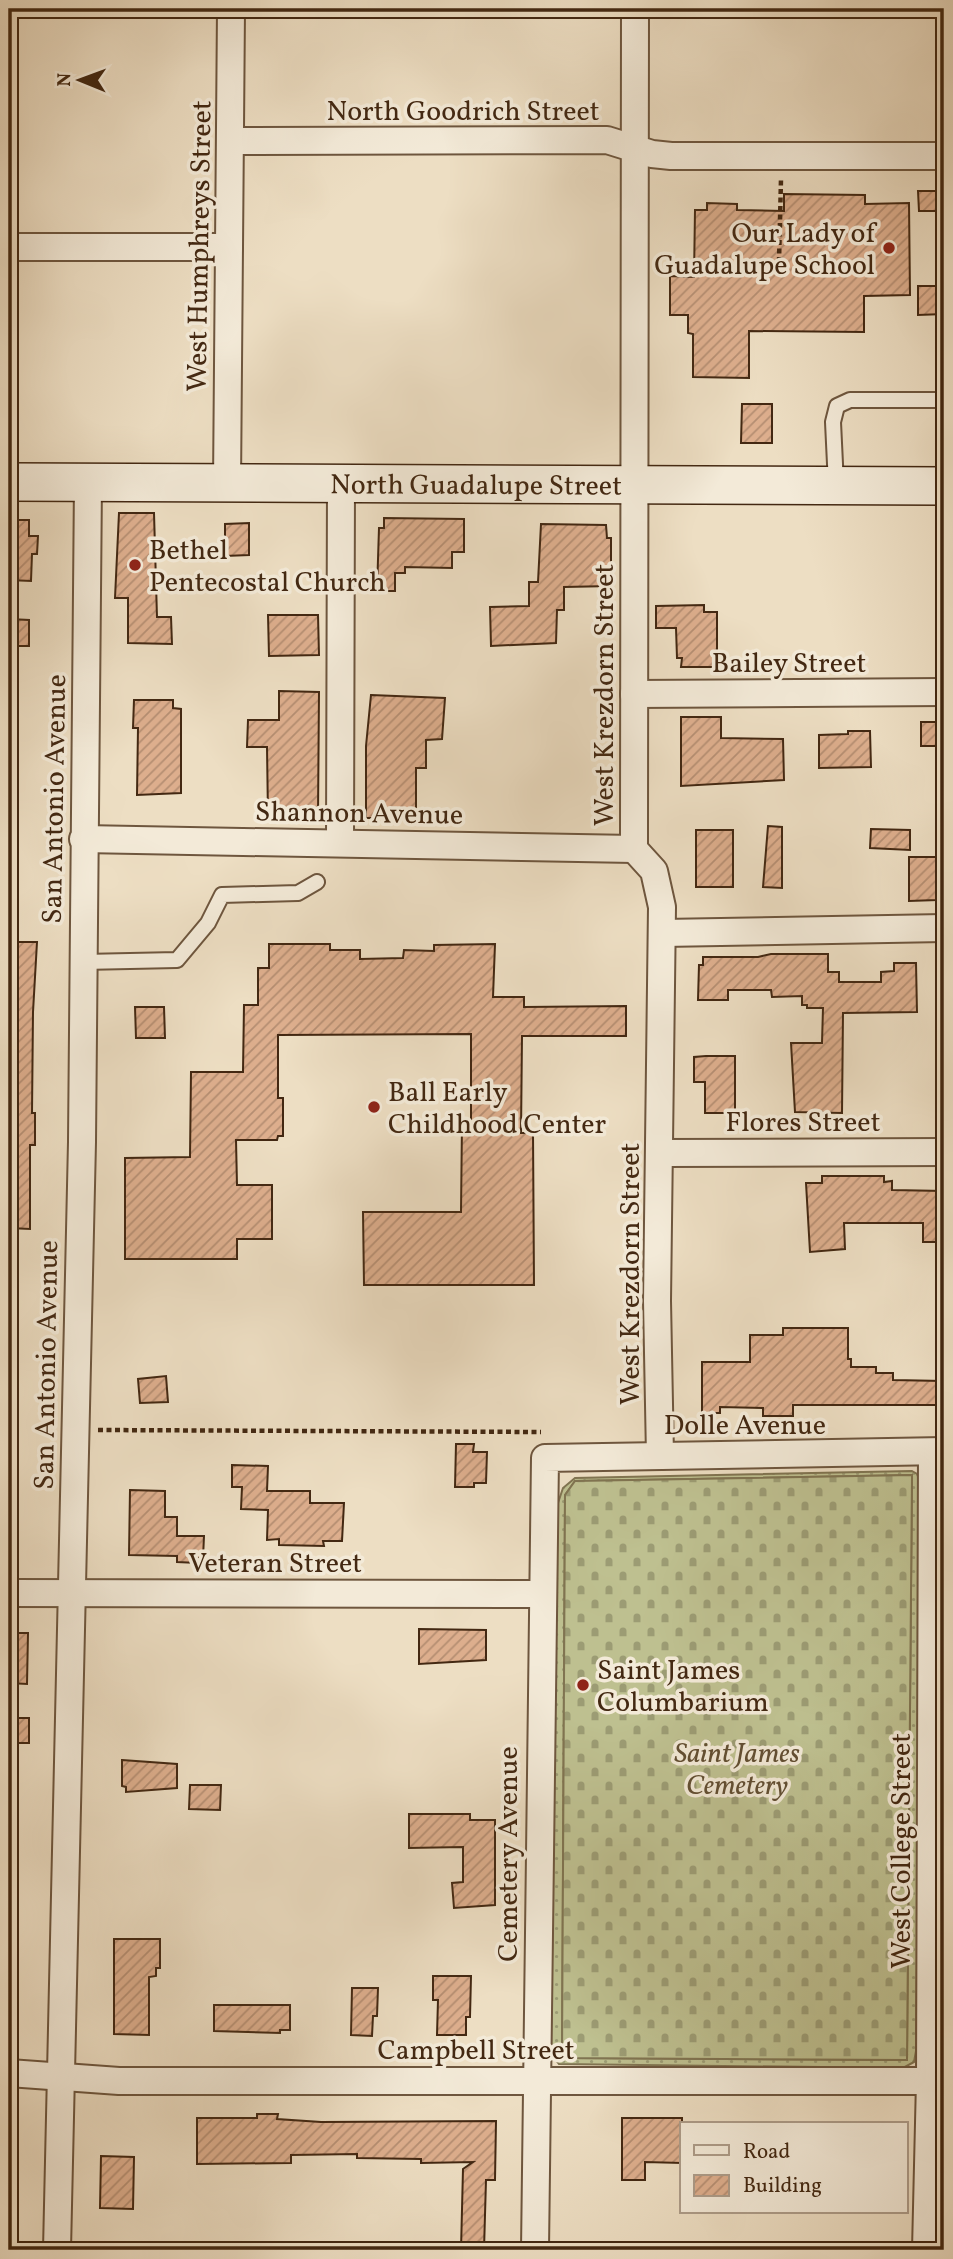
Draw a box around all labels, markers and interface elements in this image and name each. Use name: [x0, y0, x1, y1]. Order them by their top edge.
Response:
north arrow: [46, 46, 116, 116]
text: N: [52, 72, 78, 87]
street label: North Goodrich Street: [326, 93, 600, 132]
street label: West Humphreys Street: [178, 100, 223, 392]
place label: Our Lady of Guadalupe School: [654, 215, 877, 286]
marker: Our Lady of Guadalupe School: [881, 240, 897, 256]
street label: North Guadalupe Street: [330, 466, 622, 507]
place label: Bethel Pentecostal Church: [149, 532, 386, 603]
marker: Bethel Pentecostal Church: [127, 557, 143, 573]
street label: West Krezdorn Street: [586, 564, 625, 826]
street label: Bailey Street: [712, 645, 866, 684]
street label: San Antonio Avenue: [34, 674, 77, 924]
street label: Shannon Avenue: [254, 793, 463, 836]
place label: Ball Early Childhood Center: [388, 1074, 607, 1145]
marker: Ball Early Childhood Center: [366, 1099, 382, 1115]
street label: Flores Street: [726, 1104, 880, 1143]
street label: West Krezdorn Street: [612, 1143, 651, 1405]
street label: San Antonio Avenue: [26, 1240, 69, 1490]
street label: Dolle Avenue: [664, 1407, 826, 1446]
street label: Veteran Street: [188, 1545, 362, 1584]
place label: Saint James Columbarium: [597, 1652, 769, 1723]
marker: Saint James Columbarium: [575, 1677, 591, 1693]
street label: West College Street: [883, 1733, 922, 1969]
park label: Saint James Cemetery: [674, 1735, 800, 1806]
street label: Cemetery Avenue: [490, 1746, 529, 1962]
street label: Campbell Street: [377, 2032, 575, 2071]
legend: [680, 2122, 908, 2214]
text: Road: [743, 2138, 790, 2167]
text: Building: [743, 2172, 822, 2201]

